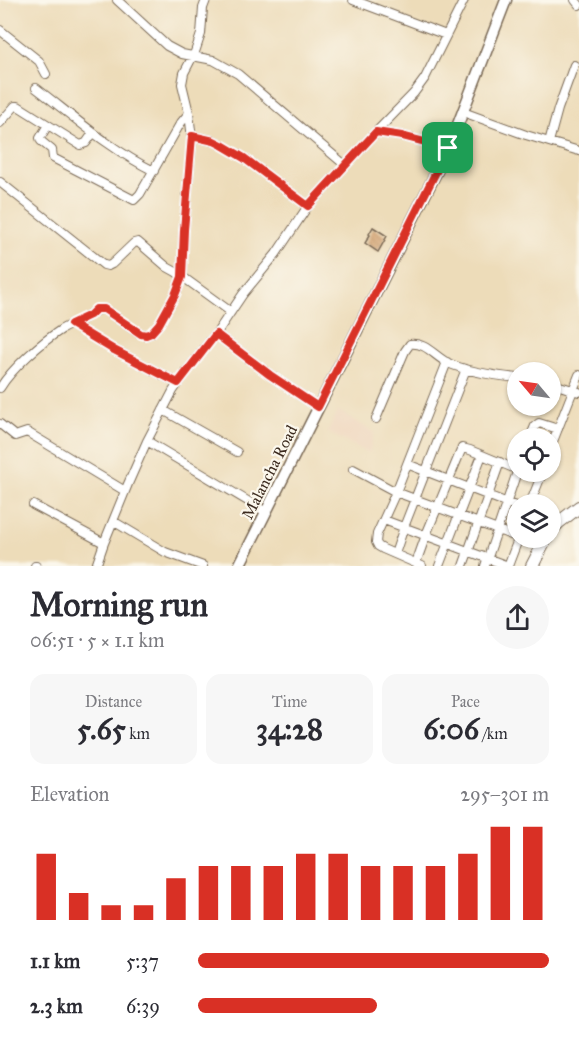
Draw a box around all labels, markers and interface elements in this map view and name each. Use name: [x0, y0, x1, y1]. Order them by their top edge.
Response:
pin: [422, 122, 473, 173]
icon: arrive: [431, 131, 464, 164]
north arrow: [507, 362, 561, 416]
map controls: [507, 362, 561, 548]
street label: Malancha Road: [238, 422, 301, 522]
button: locate: [507, 428, 561, 482]
button: layers: [507, 494, 561, 548]
text: Morning run: [30, 585, 208, 625]
button: share: [486, 586, 549, 649]
text: 06:51 · 5 × 1.1 km: [30, 628, 165, 652]
text: Distance: [85, 692, 142, 711]
text: Time: [272, 692, 307, 711]
text: Pace: [451, 692, 480, 711]
text: 5.65: [77, 711, 126, 747]
text: 34:28: [256, 711, 323, 747]
text: 6:06: [423, 711, 479, 747]
text: km: [126, 724, 150, 743]
text: /km: [479, 724, 508, 743]
text: Elevation: [30, 782, 109, 806]
text: 295–301 m: [460, 782, 549, 806]
text: 1.1 km: [30, 949, 80, 973]
text: 5:37: [126, 949, 159, 973]
text: 2.3 km: [30, 994, 83, 1018]
text: 6:39: [126, 994, 160, 1018]

